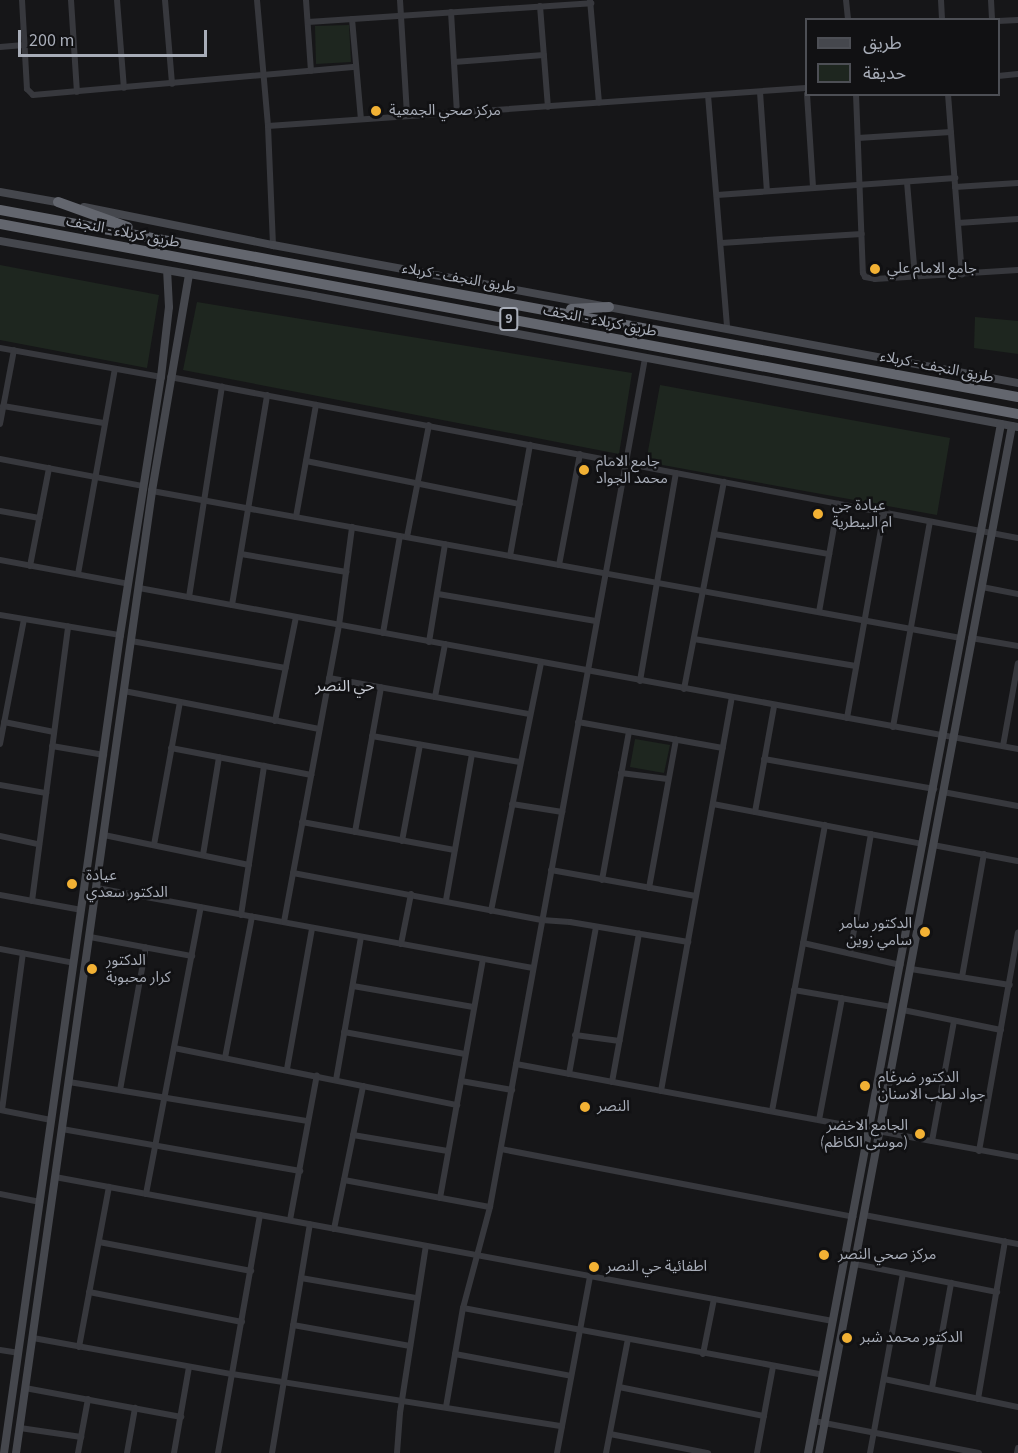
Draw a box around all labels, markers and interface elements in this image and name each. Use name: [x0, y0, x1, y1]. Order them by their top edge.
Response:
scale bar: [21, 18, 210, 56]
legend: [805, 18, 1000, 96]
text: 200 m: [29, 28, 74, 53]
text: طريق: [863, 31, 902, 56]
text: حديقة: [863, 61, 906, 86]
marker: مركز صحي الجمعية: [367, 102, 385, 120]
place label: مركز صحي الجمعية: [389, 102, 501, 120]
street label: طريق کربلاء - النجف: [65, 212, 181, 252]
street label: طريق النجف - کربلاء: [401, 259, 517, 297]
place label: جامع الامام علي: [887, 260, 977, 278]
marker: جامع الامام علي: [868, 262, 882, 276]
street label: طريق کربلاء - النجف: [542, 301, 658, 341]
road number: 9: [498, 308, 520, 330]
street label: طريق النجف - کربلاء: [879, 347, 995, 387]
place label: جامع الامام محمد الجواد: [596, 452, 668, 487]
marker: جامع الامام محمد الجواد: [577, 463, 591, 477]
place label: عيادة جي ام البيطرية: [832, 496, 892, 531]
marker: عيادة جي ام البيطرية: [809, 505, 827, 523]
district label: حي النصر: [315, 676, 375, 696]
place label: عيادة الدكتور سعدي: [86, 866, 168, 901]
marker: عيادة الدكتور سعدي: [63, 875, 81, 893]
place label: الدكتور سامر سامي زوين: [839, 914, 912, 949]
marker: الدكتور سامر سامي زوين: [916, 923, 934, 941]
place label: الدكتور كرار محبوبة: [106, 951, 171, 986]
marker: الدكتور كرار محبوبة: [83, 960, 101, 978]
place label: الدكتور ضرغام جواد لطب الاسنان: [878, 1068, 985, 1103]
marker: الدكتور ضرغام جواد لطب الاسنان: [856, 1077, 874, 1095]
place label: النصر: [597, 1098, 630, 1116]
marker: النصر: [578, 1100, 592, 1114]
place label: الجامع الاخضر (موسى الكاظم): [820, 1116, 908, 1151]
marker: الجامع الاخضر (موسى الكاظم): [913, 1127, 927, 1141]
marker: مركز صحي النصر: [815, 1246, 833, 1264]
place label: مركز صحي النصر: [838, 1246, 936, 1264]
place label: اطفائية حي النصر: [606, 1258, 707, 1276]
marker: اطفائية حي النصر: [587, 1260, 601, 1274]
marker: الدكتور محمد شبر: [838, 1329, 856, 1347]
place label: الدكتور محمد شبر: [860, 1329, 963, 1347]

